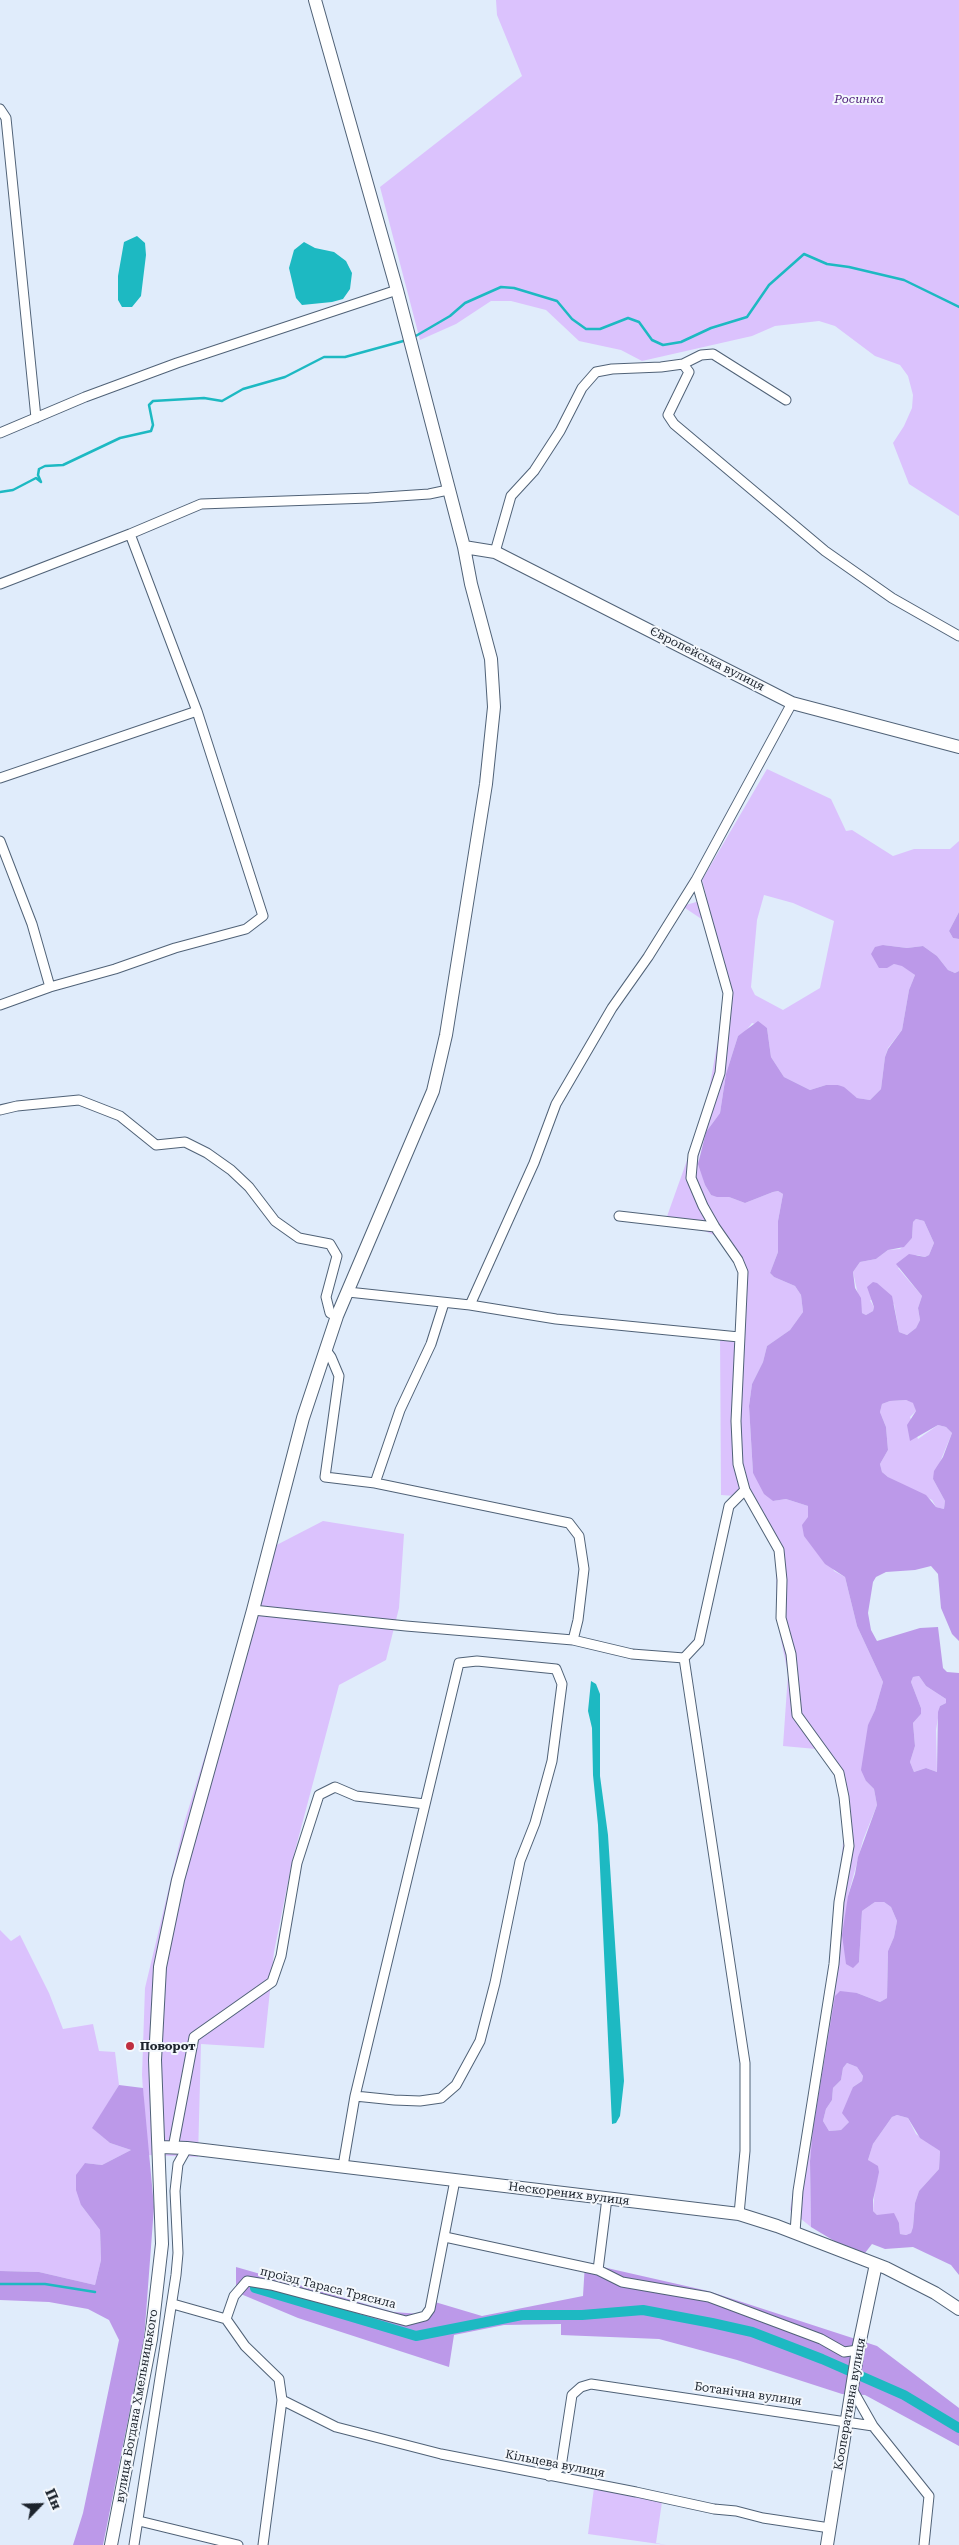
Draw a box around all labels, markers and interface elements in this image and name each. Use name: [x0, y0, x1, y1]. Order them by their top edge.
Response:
park label: Росинка: [834, 92, 884, 106]
street label: Європейська вулиця: [647, 624, 767, 694]
place label: Поворот: [140, 2039, 196, 2053]
marker: Поворот: [124, 2040, 136, 2052]
street label: Нескорених вулиця: [508, 2179, 630, 2209]
street label: проїзд Тараса Трясила: [259, 2264, 397, 2312]
street label: вулиця Богдана Хмельницького: [113, 2308, 161, 2504]
street label: Кооперативна вулиця: [831, 2337, 869, 2471]
street label: Ботанічна вулиця: [693, 2379, 803, 2409]
street label: Кільцева вулиця: [504, 2447, 606, 2481]
north arrow: [15, 2480, 65, 2530]
text: Пн: [42, 2486, 65, 2512]

